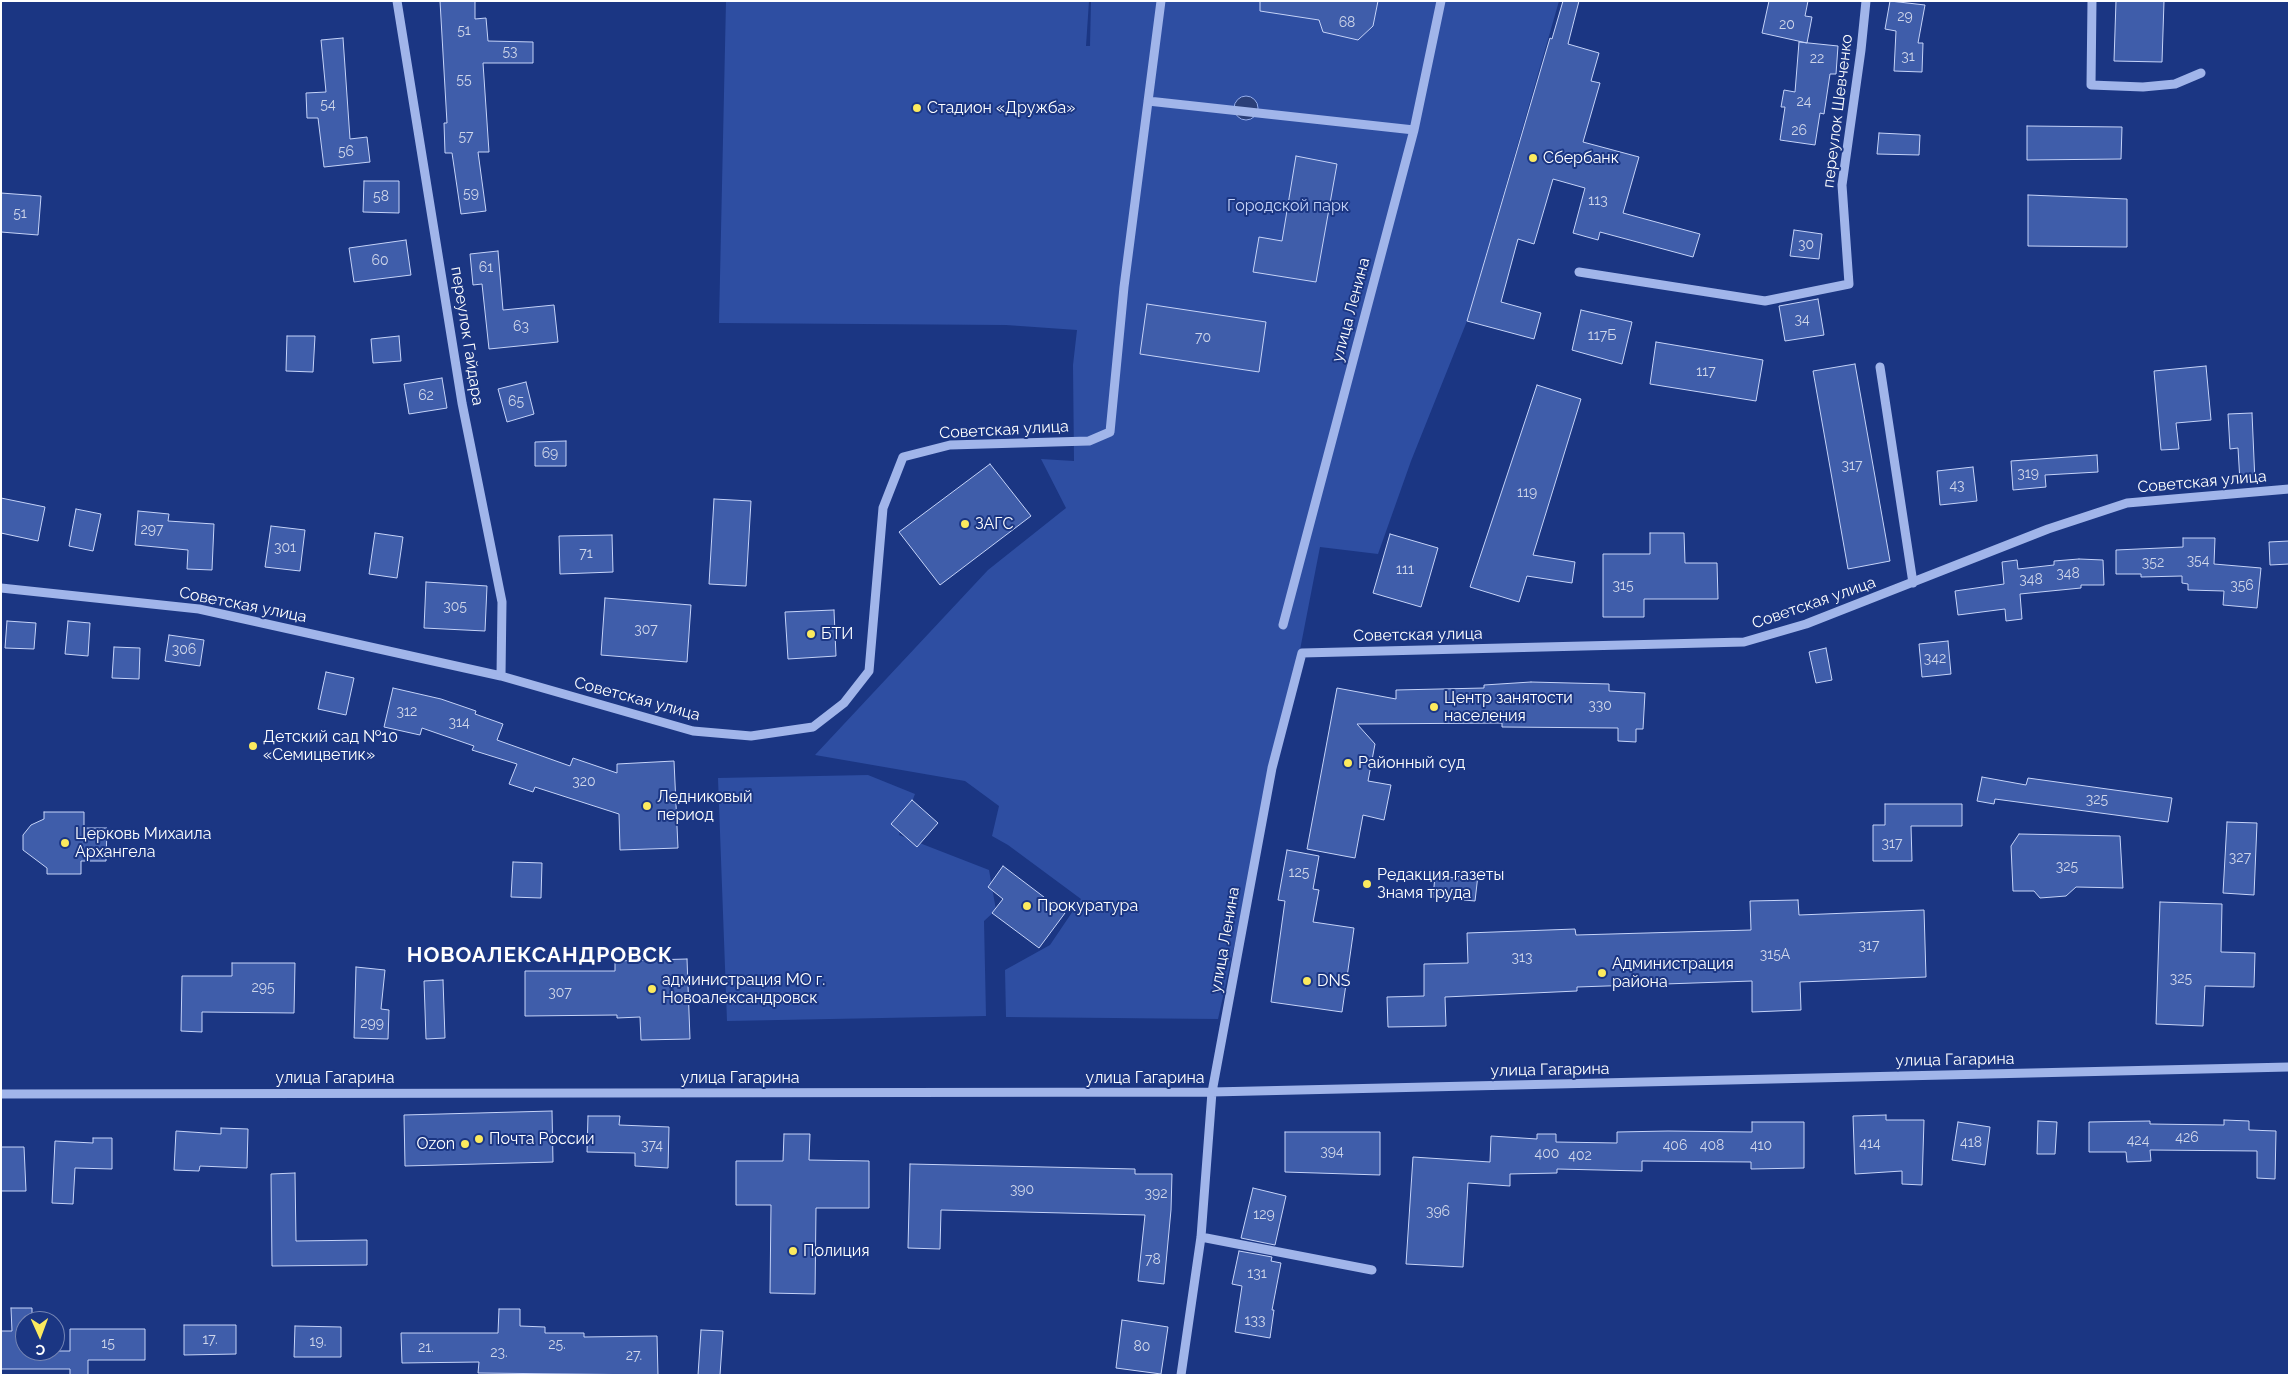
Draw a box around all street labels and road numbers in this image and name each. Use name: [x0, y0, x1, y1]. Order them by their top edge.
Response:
street label: переулок Шевченко: [1819, 33, 1857, 189]
street label: улица Ленина: [1328, 256, 1374, 364]
street label: переулок Гайдара: [447, 265, 487, 407]
street label: Советская улица: [939, 417, 1069, 443]
street label: Советская улица: [2137, 467, 2267, 497]
street label: Советская улица: [1750, 573, 1878, 633]
street label: Советская улица: [178, 583, 308, 627]
street label: Советская улица: [1353, 624, 1483, 646]
street label: Советская улица: [572, 673, 702, 725]
street label: улица Ленина: [1206, 886, 1244, 994]
street label: улица Гагарина: [1895, 1049, 2015, 1071]
street label: улица Гагарина: [1490, 1059, 1610, 1081]
street label: улица Гагарина: [276, 1068, 394, 1088]
street label: улица Гагарина: [681, 1068, 799, 1088]
street label: улица Гагарина: [1086, 1068, 1204, 1088]

